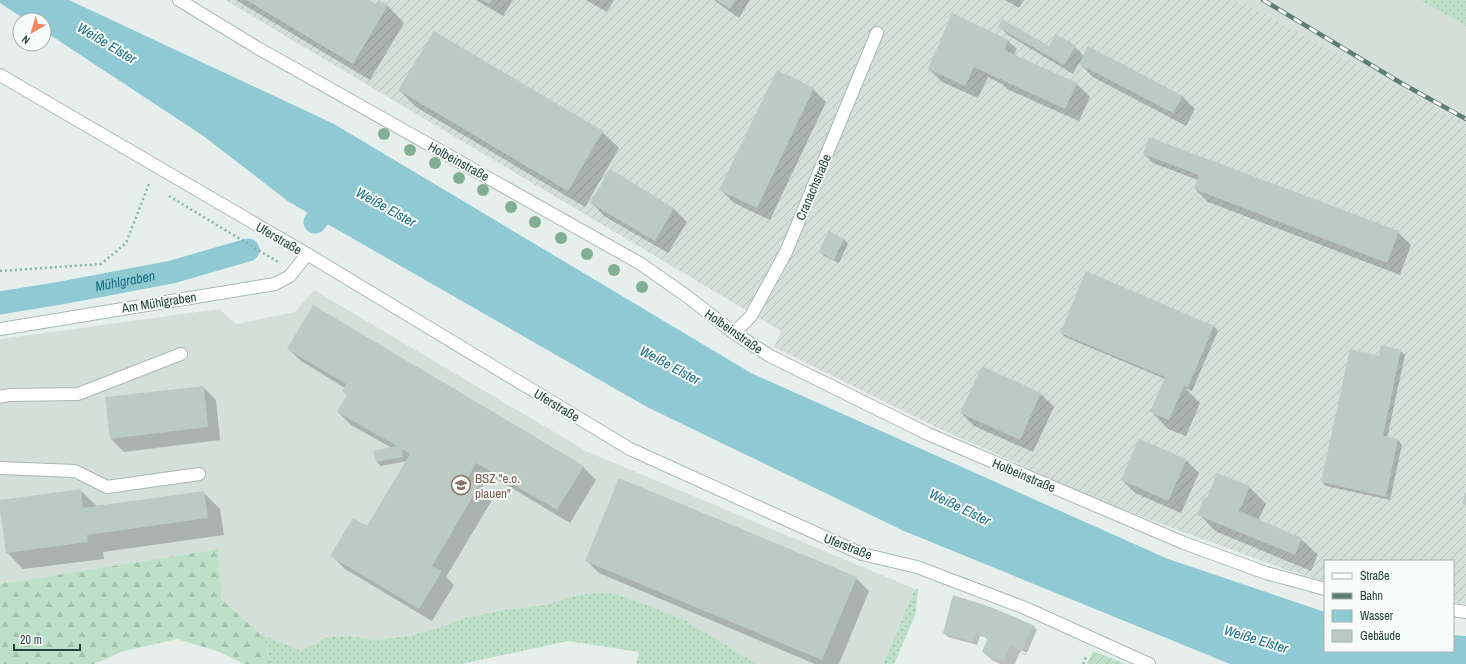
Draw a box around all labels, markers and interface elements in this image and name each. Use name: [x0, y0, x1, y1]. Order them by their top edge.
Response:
north arrow: [12, 12, 52, 52]
water label: Weiße Elster: [74, 18, 141, 68]
text: N: [19, 32, 33, 47]
street label: Holbeinstraße: [425, 138, 492, 185]
street label: Cranachstraße: [792, 151, 835, 223]
water label: Weiße Elster: [353, 183, 420, 231]
street label: Uferstraße: [253, 218, 305, 258]
water label: Mühlgraben: [94, 266, 157, 295]
street label: Am Mühlgraben: [120, 288, 198, 317]
street label: Holbeinstraße: [701, 305, 766, 358]
water label: Weiße Elster: [637, 342, 704, 389]
street label: Uferstraße: [531, 385, 583, 426]
street label: Holbeinstraße: [990, 455, 1058, 496]
place label: BSZ "e.o. plauen": [475, 470, 520, 502]
school or university icon: BSZ "e.o. plauen": [450, 474, 472, 496]
water label: Weiße Elster: [926, 484, 995, 530]
street label: Uferstraße: [821, 530, 874, 563]
legend: [1324, 560, 1454, 652]
text: Straße: [1360, 568, 1390, 584]
text: Bahn: [1360, 588, 1383, 604]
text: Wasser: [1360, 608, 1394, 624]
water label: Weiße Elster: [1222, 621, 1291, 658]
scale bar: [14, 626, 80, 652]
text: Gebäude: [1360, 628, 1401, 644]
text: 20 m: [20, 632, 42, 648]

